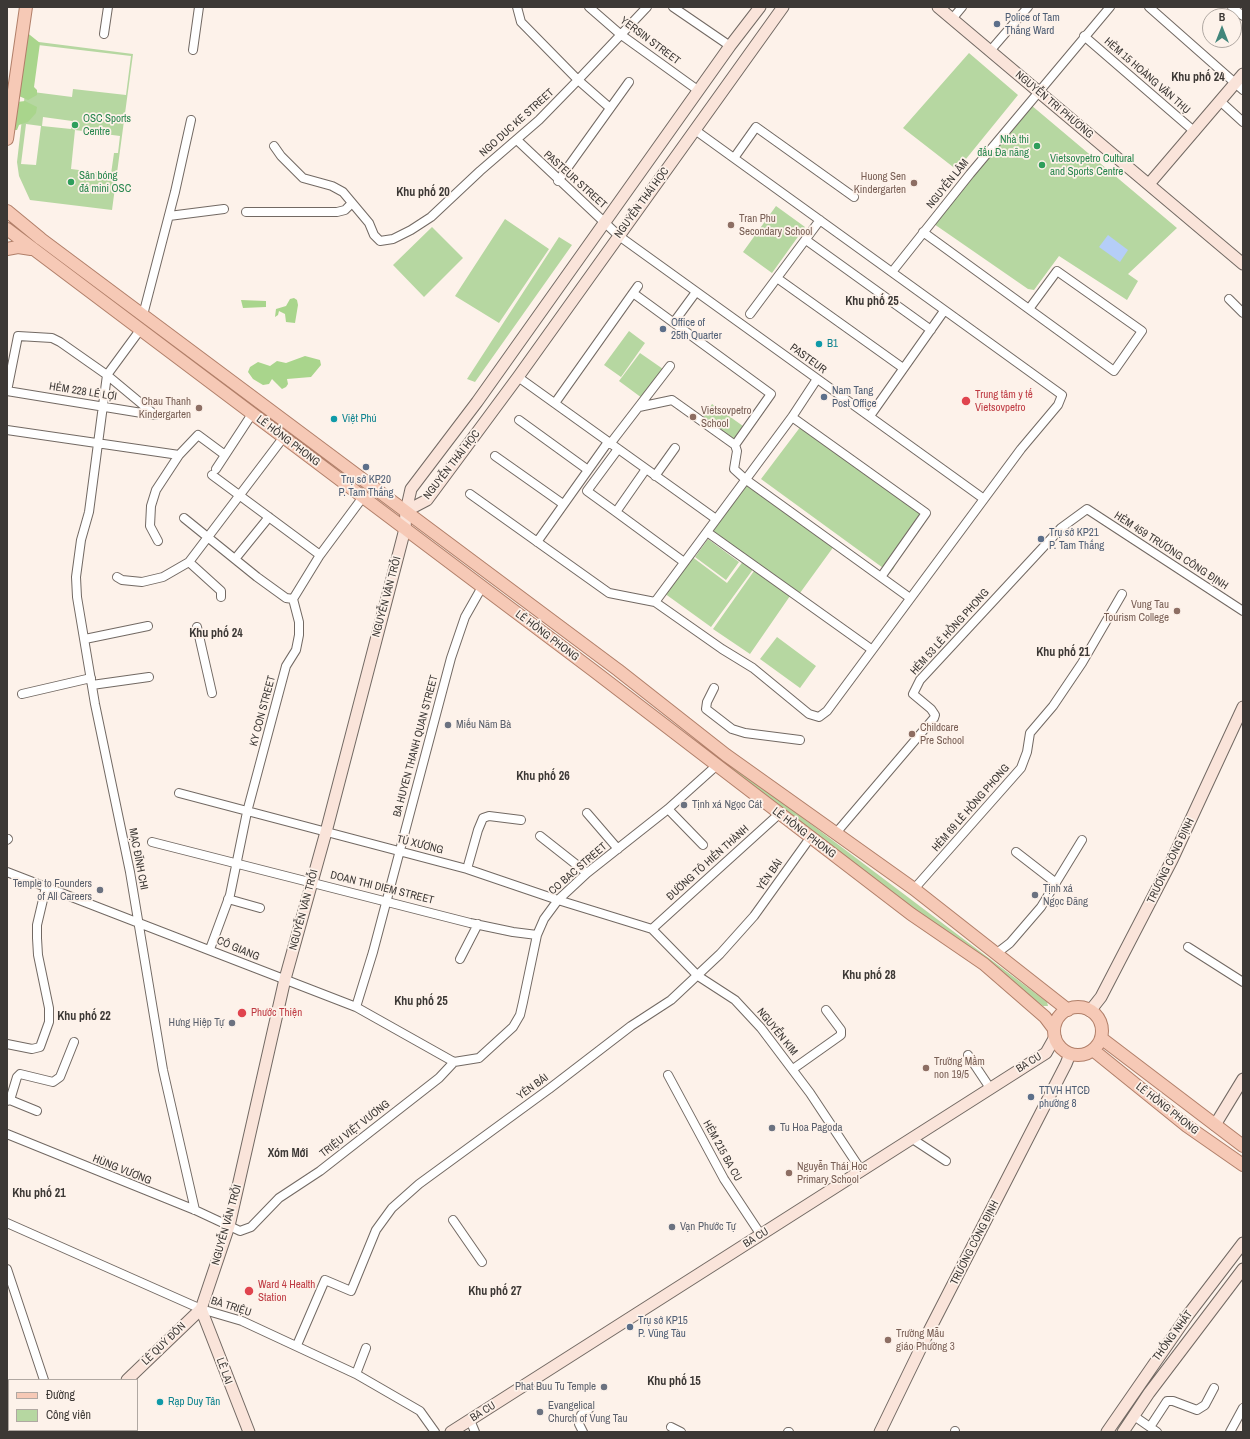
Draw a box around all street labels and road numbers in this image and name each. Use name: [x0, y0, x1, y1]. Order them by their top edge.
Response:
street label: YERSIN STREET: [617, 14, 683, 68]
street label: HẺM 15 HOÀNG VĂN THỤ: [1101, 35, 1193, 117]
street label: NGUYỄN TRI PHƯƠNG: [1012, 69, 1096, 141]
street label: NGO DUC KE STREET: [477, 86, 557, 160]
street label: PASTEUR STREET: [541, 148, 609, 212]
street label: NGUYỄN LÂM: [924, 157, 972, 211]
street label: NGUYỄN THÁI HỌC: [612, 165, 672, 241]
street label: PASTEUR: [787, 341, 829, 377]
street label: HẺM 228 LÊ LỢI: [48, 380, 118, 404]
street label: LÊ HỒNG PHONG: [254, 413, 322, 469]
street label: NGUYỄN THÁI HỌC: [421, 428, 483, 502]
street label: HẺM 459 TRƯƠNG CÔNG ĐỊNH: [1112, 509, 1230, 593]
street label: NGUYỄN VĂN TRỖI: [370, 555, 404, 639]
street label: HẺM 53 LÊ HỒNG PHONG: [908, 586, 992, 678]
street label: LÊ HỒNG PHONG: [513, 608, 581, 664]
street label: KY CON STREET: [247, 674, 279, 748]
street label: BA HUYEN THANH QUAN STREET: [391, 674, 441, 818]
street label: HẺM 69 LÊ HỒNG PHONG: [930, 762, 1012, 854]
street label: LÊ HỒNG PHONG: [770, 805, 838, 861]
street label: TRƯƠNG CÔNG ĐỊNH: [1145, 816, 1197, 906]
street label: ĐƯỜNG TÔ HIẾN THÀNH: [664, 823, 752, 903]
street label: MẠC ĐĨNH CHI: [126, 827, 150, 891]
street label: TÚ XƯƠNG: [395, 833, 445, 857]
street label: CO BAC STREET: [546, 840, 610, 898]
street label: YÊN BÁI: [754, 857, 786, 893]
street label: NGUYỄN VĂN TRỖI: [287, 868, 321, 952]
street label: DOAN THI DIEM STREET: [329, 869, 435, 907]
street label: CÔ GIANG: [215, 934, 261, 964]
street label: NGUYỄN KIM: [754, 1006, 800, 1058]
street label: BA CU: [1014, 1050, 1044, 1076]
street label: YÊN BÁI: [515, 1071, 551, 1103]
street label: LÊ HỒNG PHONG: [1133, 1080, 1201, 1138]
street label: TRIỆU VIỆT VƯƠNG: [317, 1098, 393, 1160]
street label: HẺM 215 BA CU: [700, 1118, 744, 1184]
street label: HÙNG VƯƠNG: [91, 1152, 153, 1188]
street label: NGUYỄN VĂN TRỖI: [209, 1183, 245, 1267]
street label: TRƯƠNG CÔNG ĐỊNH: [948, 1198, 1002, 1288]
street label: BA CU: [741, 1225, 771, 1251]
street label: BÀ TRIỆU: [209, 1294, 253, 1320]
street label: THỐNG NHẤT: [1150, 1308, 1196, 1364]
street label: LÊ QUÝ ĐÔN: [139, 1320, 189, 1368]
street label: LÊ LAI: [213, 1356, 235, 1386]
street label: BA CU: [468, 1399, 498, 1425]

